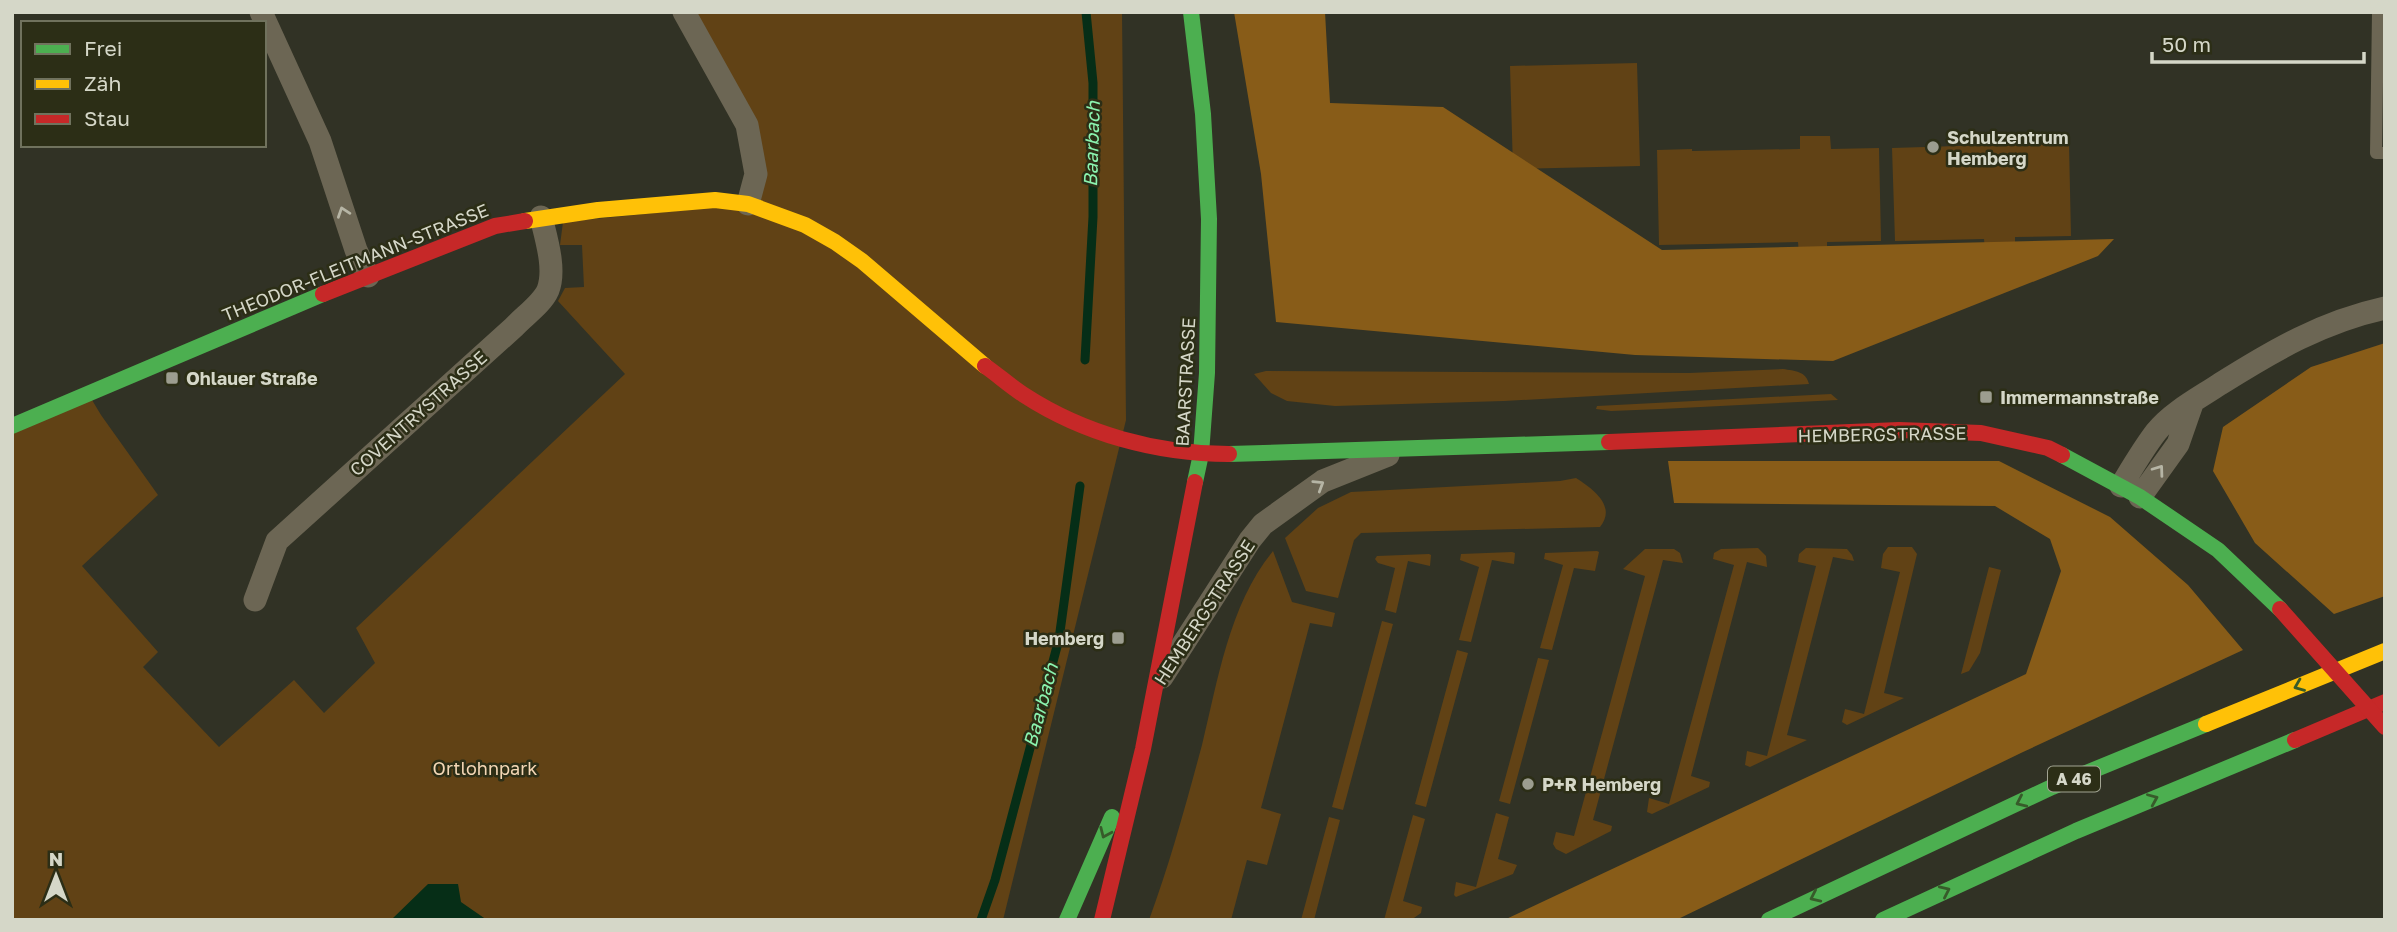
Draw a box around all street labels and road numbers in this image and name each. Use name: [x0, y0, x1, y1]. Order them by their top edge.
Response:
street label: THEODOR-FLEITMANN-STRASSE: [219, 198, 491, 326]
street label: BAARSTRASSE: [1171, 317, 1199, 447]
street label: COVENTRYSTRASSE: [345, 346, 491, 480]
street label: HEMBERGSTRASSE: [1797, 422, 1967, 446]
street label: HEMBERGSTRASSE: [1149, 535, 1259, 689]
road number: A 46: [2048, 766, 2100, 792]

